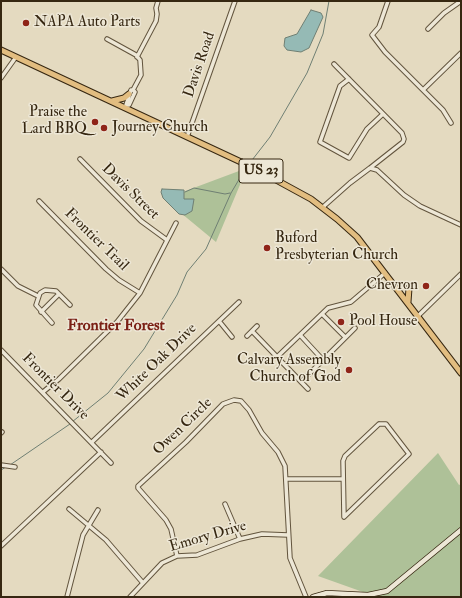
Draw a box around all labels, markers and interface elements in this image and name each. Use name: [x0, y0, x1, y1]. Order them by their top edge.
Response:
place label: NAPA Auto Parts: [34, 14, 140, 32]
marker: NAPA Auto Parts: [21, 18, 31, 28]
street label: Davis Road: [180, 30, 220, 100]
place label: Praise the Lard BBQ: [22, 104, 87, 139]
marker: Praise the Lard BBQ: [90, 117, 100, 127]
place label: Journey Church: [112, 119, 208, 137]
marker: Journey Church: [99, 123, 109, 133]
road number: US 23: [239, 159, 283, 183]
street label: Davis Street: [97, 160, 163, 224]
street label: Frontier Trail: [60, 205, 132, 275]
place label: Buford Presbyterian Church: [275, 230, 398, 265]
marker: Buford Presbyterian Church: [262, 243, 272, 253]
place label: Chevron: [366, 277, 418, 295]
marker: Chevron: [421, 281, 431, 291]
place label: Pool House: [349, 313, 417, 331]
district label: Frontier Forest: [67, 317, 165, 337]
marker: Pool House: [336, 317, 346, 327]
street label: White Oak Drive: [113, 320, 201, 406]
street label: Frontier Drive: [18, 350, 92, 424]
place label: Calvary Assembly Church of God: [237, 352, 341, 387]
marker: Calvary Assembly Church of God: [344, 365, 354, 375]
street label: Owen Circle: [150, 394, 216, 460]
street label: Emory Drive: [167, 517, 249, 557]

